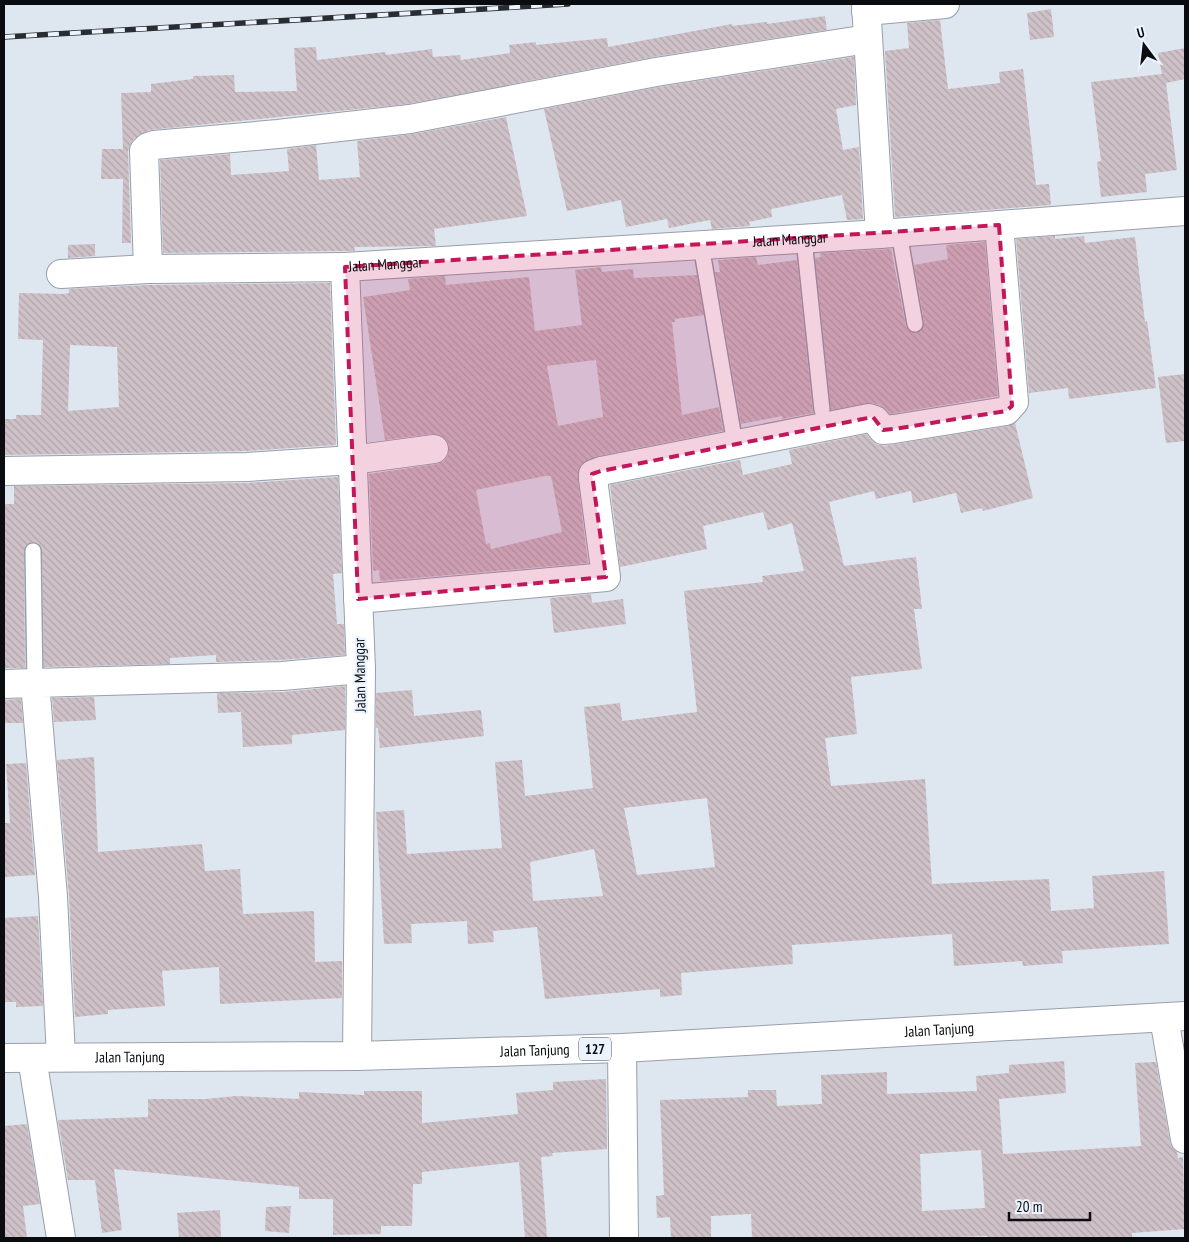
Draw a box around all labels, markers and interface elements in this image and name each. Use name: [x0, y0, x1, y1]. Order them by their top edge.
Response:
north arrow: [1119, 20, 1169, 70]
text: U: [1135, 23, 1146, 42]
street label: Jalan Manggar: [751, 227, 828, 251]
street label: Jalan Manggar: [347, 252, 424, 276]
street label: Jalan Manggar: [349, 637, 370, 713]
street label: Jalan Tanjung: [903, 1018, 975, 1041]
road number: 127: [579, 1038, 611, 1060]
street label: Jalan Tanjung: [499, 1040, 570, 1061]
street label: Jalan Tanjung: [94, 1047, 165, 1066]
scale bar: [1009, 1190, 1090, 1222]
text: 20 m: [1016, 1197, 1042, 1216]

